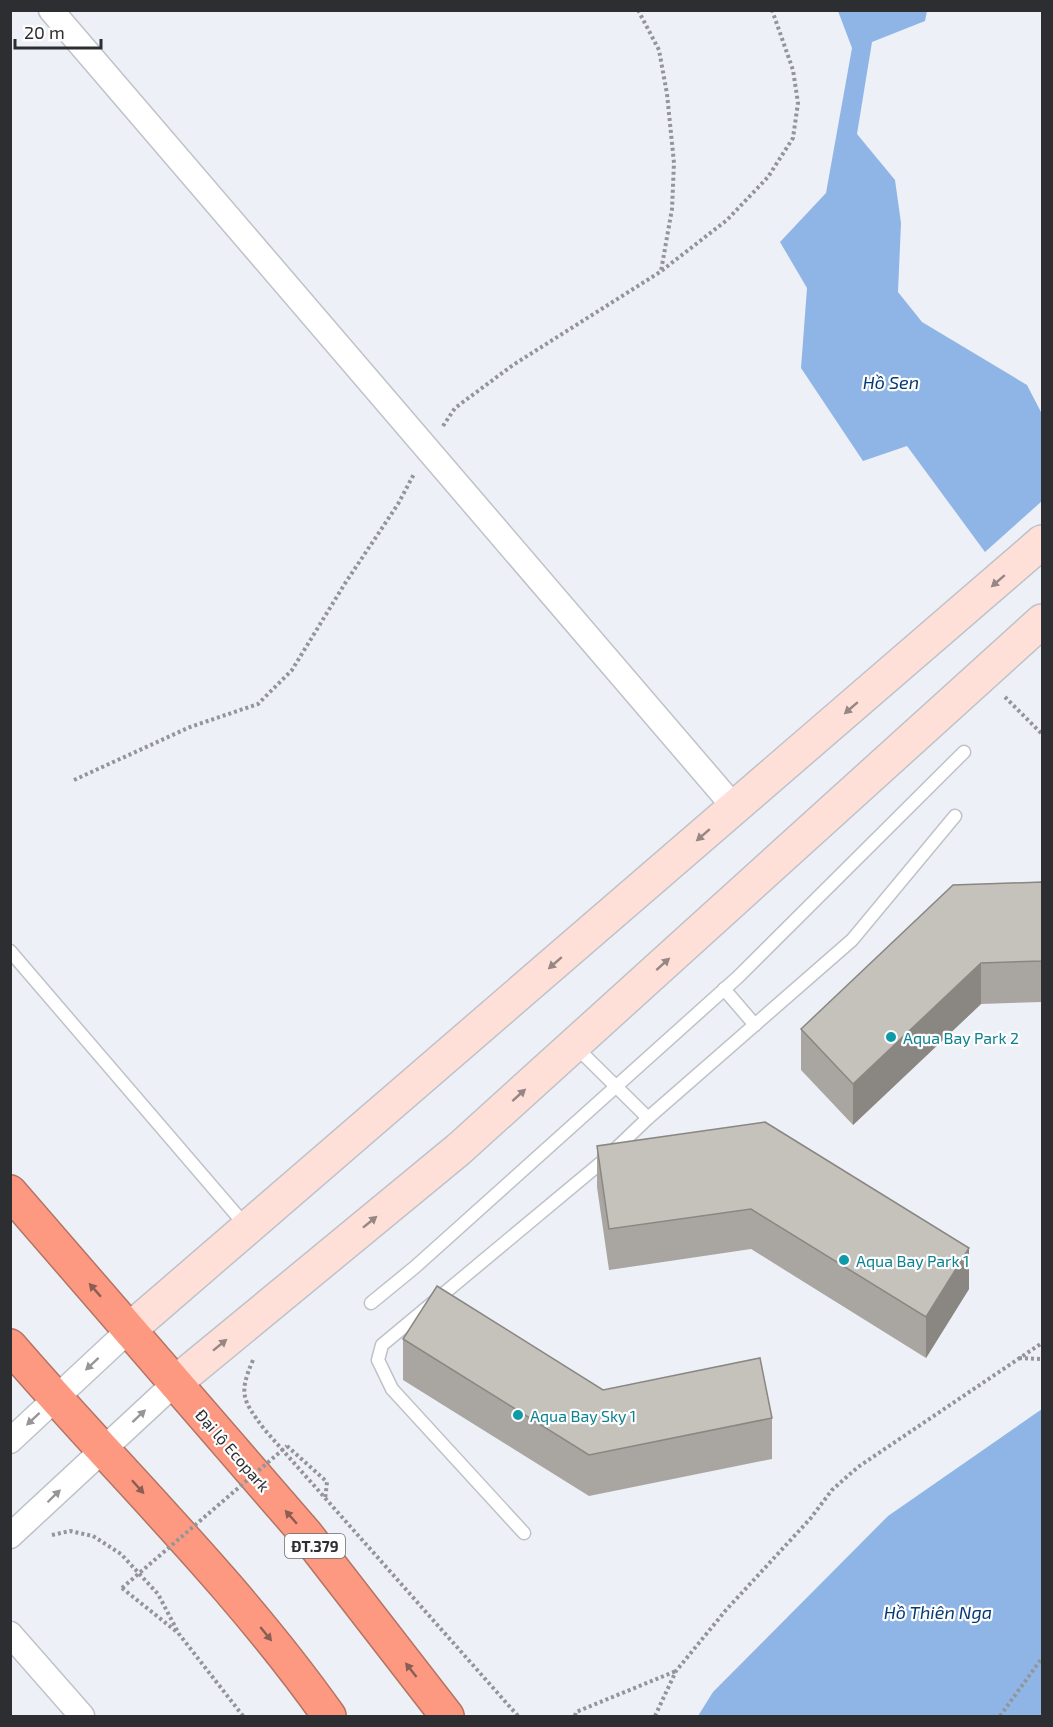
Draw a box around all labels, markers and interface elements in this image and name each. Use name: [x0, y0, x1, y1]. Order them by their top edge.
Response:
scale bar: [15, 12, 100, 50]
text: 20 m: [24, 21, 65, 43]
water label: Hồ Sen: [863, 371, 919, 393]
one-way arrow: [990, 574, 1006, 587]
one-way arrow: [844, 701, 859, 714]
one-way arrow: [695, 829, 711, 842]
one-way arrow: [548, 956, 563, 969]
one-way arrow: [656, 957, 671, 971]
place label: Aqua Bay Park 2: [903, 1028, 1019, 1047]
marker: Aqua Bay Park 2: [884, 1030, 898, 1044]
one-way arrow: [511, 1089, 526, 1102]
one-way arrow: [363, 1216, 378, 1228]
place label: Aqua Bay Park 1: [856, 1251, 969, 1270]
marker: Aqua Bay Park 1: [837, 1253, 851, 1267]
one-way arrow: [89, 1283, 102, 1298]
one-way arrow: [212, 1339, 228, 1352]
one-way arrow: [85, 1357, 100, 1371]
street label: Đại lộ Ecopark: [192, 1405, 274, 1495]
place label: Aqua Bay Sky 1: [530, 1406, 636, 1425]
marker: Aqua Bay Sky 1: [511, 1408, 525, 1422]
one-way arrow: [132, 1409, 146, 1423]
one-way arrow: [26, 1412, 40, 1426]
one-way arrow: [131, 1479, 144, 1494]
one-way arrow: [46, 1490, 60, 1504]
one-way arrow: [285, 1510, 298, 1525]
road number: ĐT.379: [285, 1534, 345, 1558]
water label: Hồ Thiên Nga: [884, 1601, 992, 1623]
one-way arrow: [260, 1626, 273, 1642]
one-way arrow: [406, 1663, 418, 1678]

